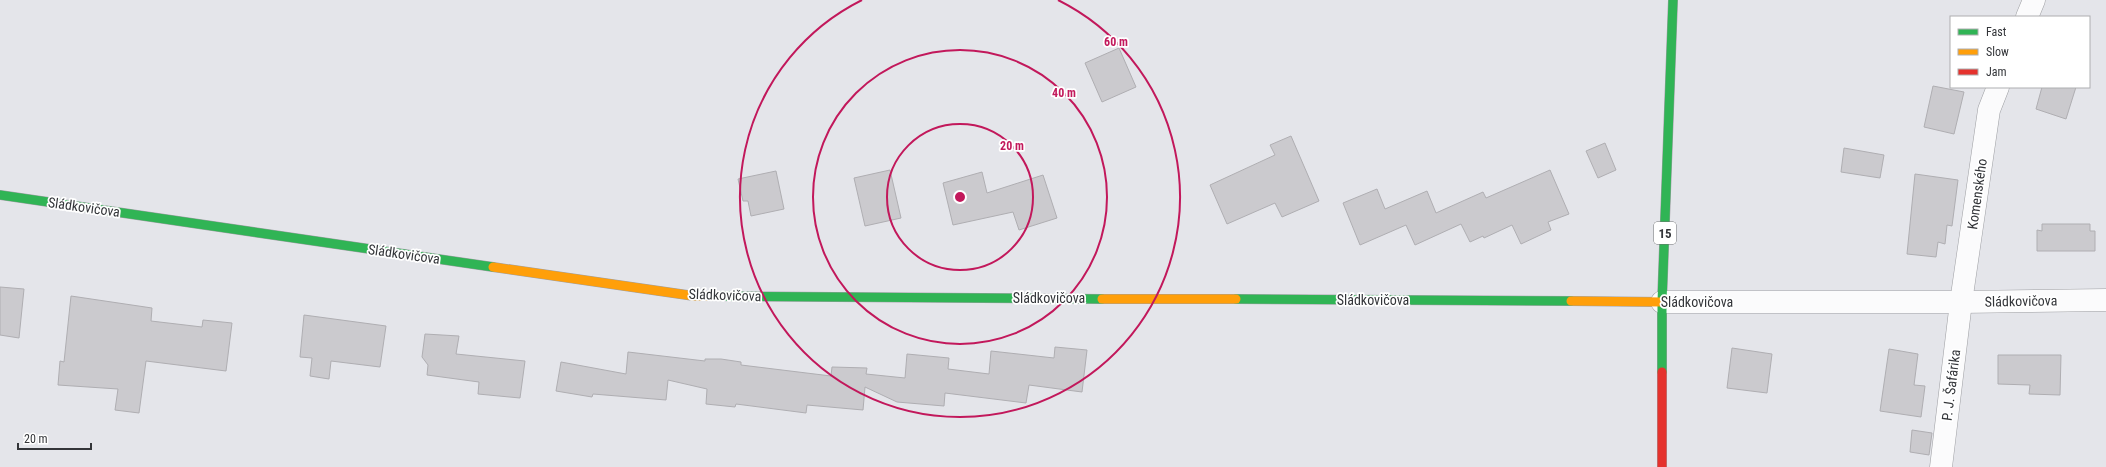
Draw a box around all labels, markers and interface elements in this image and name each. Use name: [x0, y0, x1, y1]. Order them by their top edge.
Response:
legend: [1950, 16, 2090, 88]
text: Fast: [1986, 25, 2007, 39]
text: 60 m: [1104, 35, 1128, 49]
text: Slow: [1986, 45, 2009, 59]
text: Jam: [1986, 65, 2007, 79]
text: 40 m: [1052, 86, 1076, 100]
text: 20 m: [1000, 139, 1024, 153]
street label: Komenského: [1964, 158, 1990, 230]
centre of rings: [953, 190, 967, 204]
street label: Sládkovičova: [47, 194, 121, 220]
road number: 15: [1654, 222, 1676, 244]
street label: Sládkovičova: [367, 241, 441, 267]
street label: Sládkovičova: [688, 286, 762, 304]
street label: Sládkovičova: [1013, 290, 1085, 306]
street label: Sládkovičova: [1337, 292, 1409, 308]
street label: Sládkovičova: [1985, 292, 2057, 310]
street label: Sládkovičova: [1661, 294, 1733, 310]
street label: P. J. Šafárika: [1938, 348, 1963, 422]
scale bar: [18, 425, 91, 451]
text: 20 m: [24, 432, 48, 446]

